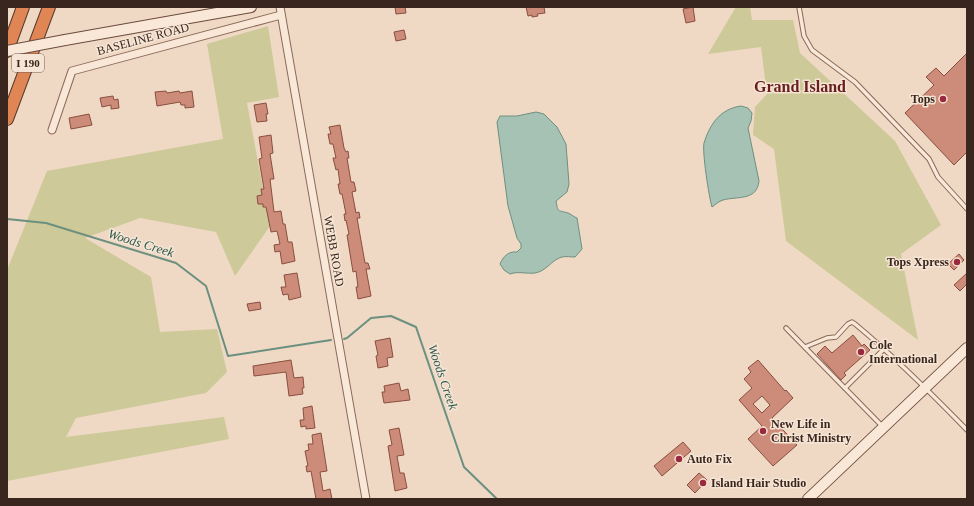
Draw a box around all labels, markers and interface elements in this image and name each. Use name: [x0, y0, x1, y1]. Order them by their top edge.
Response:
street label: BASELINE ROAD: [95, 20, 191, 58]
road number: I 190: [12, 54, 44, 72]
district label: Grand Island: [754, 78, 846, 95]
place label: Tops: [911, 92, 935, 106]
marker: Tops: [938, 94, 948, 104]
street label: WEBB ROAD: [321, 214, 347, 288]
water label: Woods Creek: [106, 226, 176, 260]
place label: Tops Xpress: [887, 255, 949, 269]
marker: Tops Xpress: [952, 257, 962, 267]
place label: Cole International: [869, 338, 938, 366]
water label: Woods Creek: [425, 342, 461, 412]
marker: Cole International: [856, 347, 866, 357]
place label: New Life in Christ Ministry: [771, 417, 851, 445]
marker: New Life in Christ Ministry: [758, 426, 768, 436]
place label: Auto Fix: [687, 452, 732, 466]
marker: Auto Fix: [674, 454, 684, 464]
place label: Island Hair Studio: [711, 476, 806, 490]
marker: Island Hair Studio: [698, 478, 708, 488]

